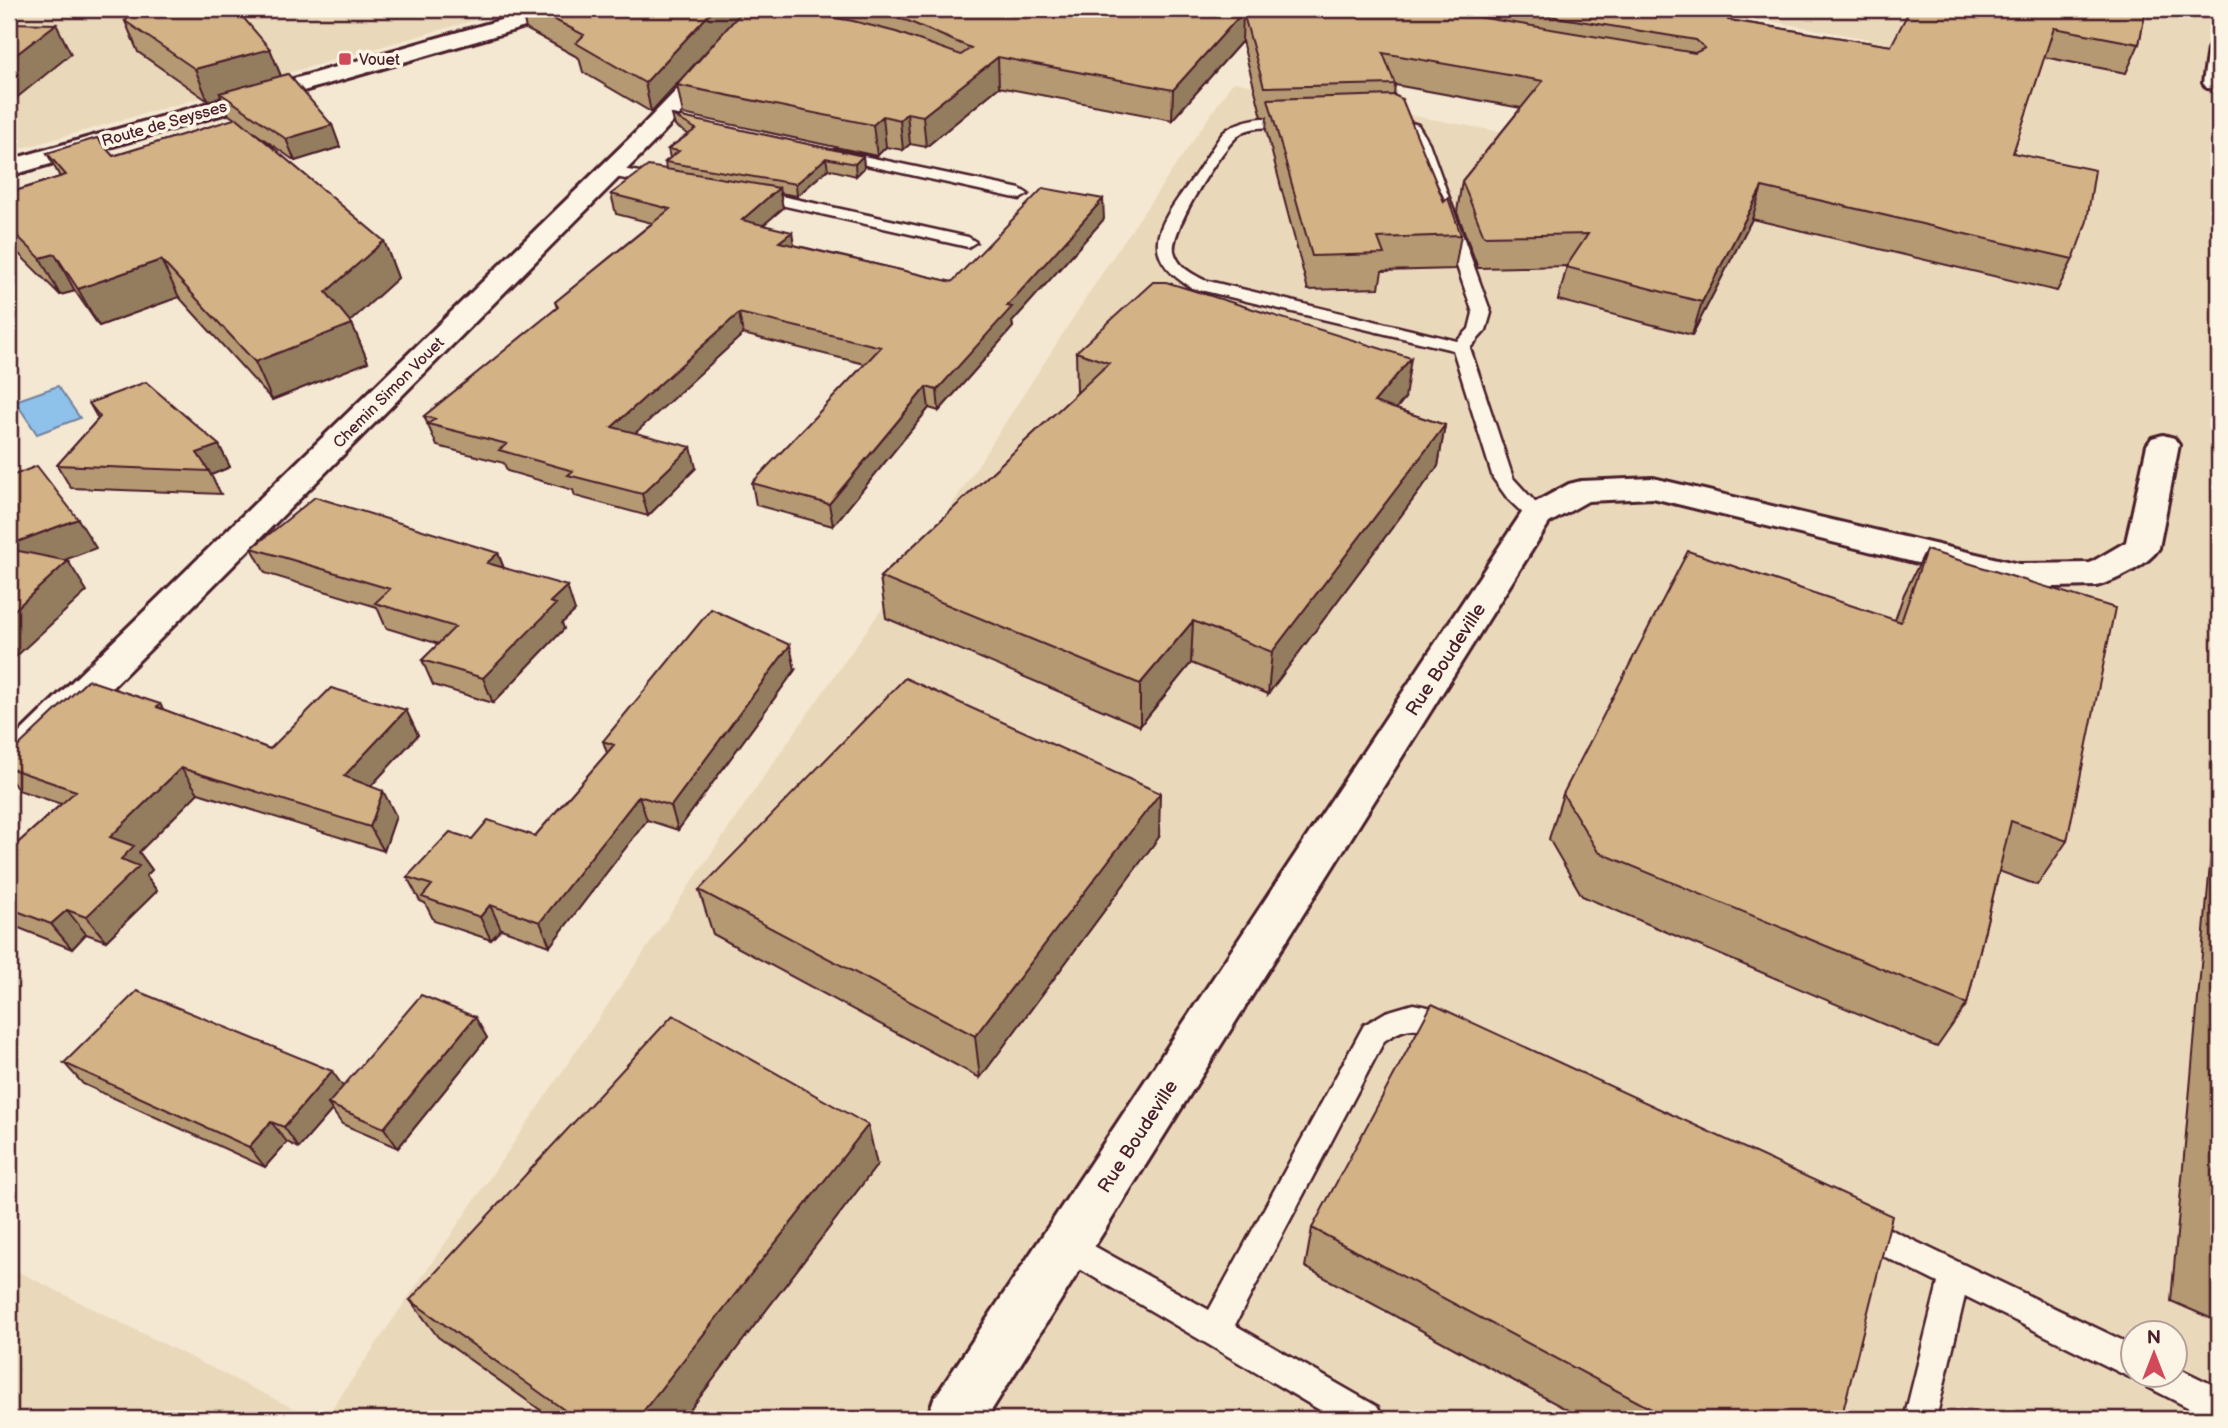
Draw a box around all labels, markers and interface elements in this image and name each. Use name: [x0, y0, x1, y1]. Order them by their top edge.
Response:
marker: Vouet: [337, 51, 353, 67]
place label: Vouet: [359, 51, 400, 70]
street label: Route de Seysses: [100, 97, 229, 151]
street label: Chemin Simon Vouet: [330, 334, 449, 453]
street label: Rue Boudeville: [1401, 599, 1491, 721]
street label: Rue Boudeville: [1093, 1076, 1183, 1198]
north arrow: [2120, 1320, 2190, 1390]
text: N: [2147, 1327, 2161, 1350]

